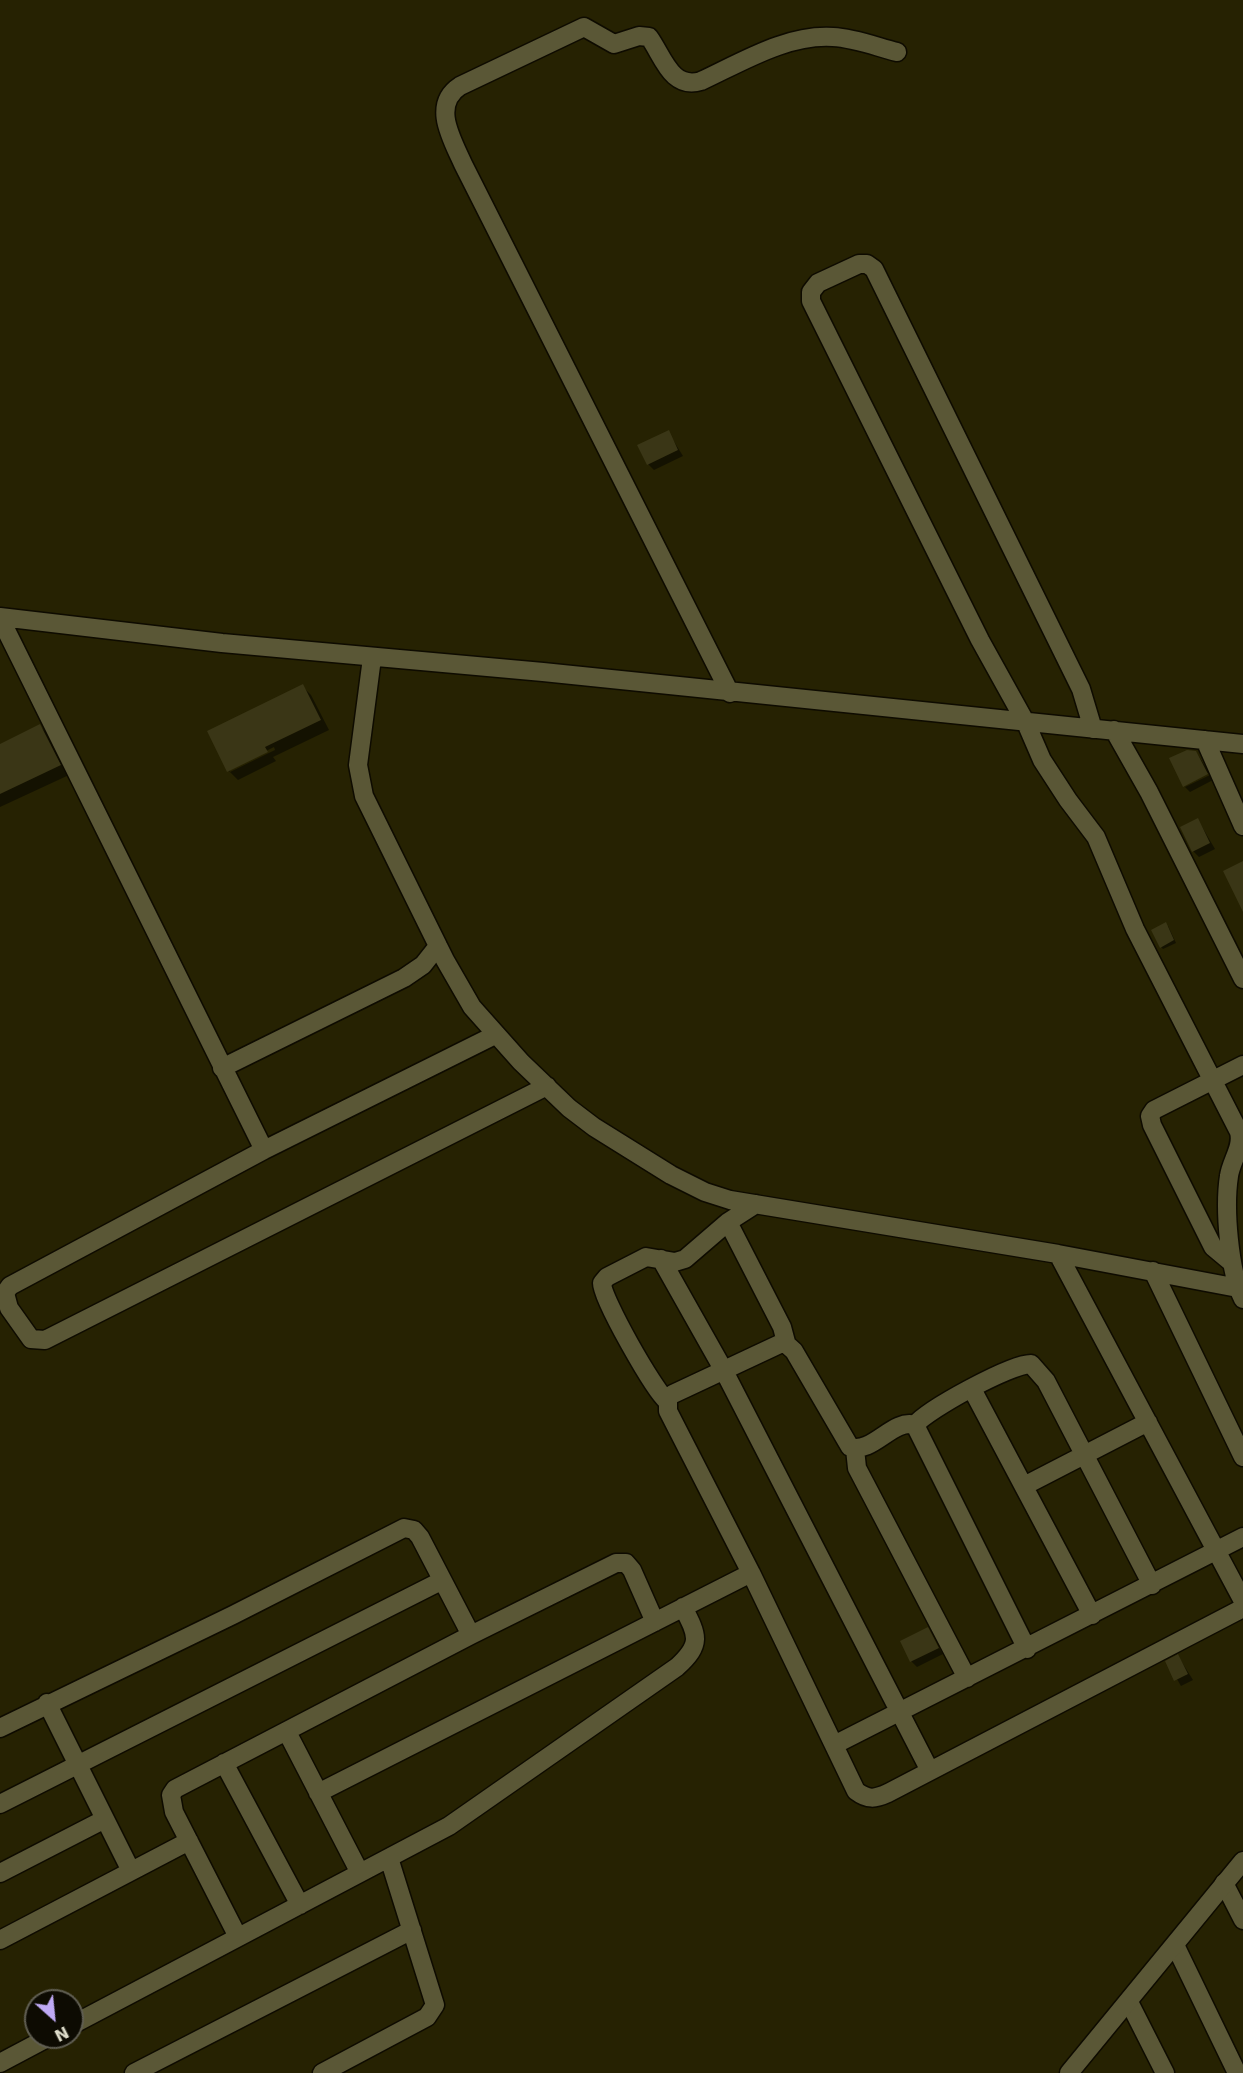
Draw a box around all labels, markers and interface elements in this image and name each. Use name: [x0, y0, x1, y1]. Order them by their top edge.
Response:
north arrow: [24, 1989, 84, 2049]
text: N: [51, 2022, 72, 2045]

